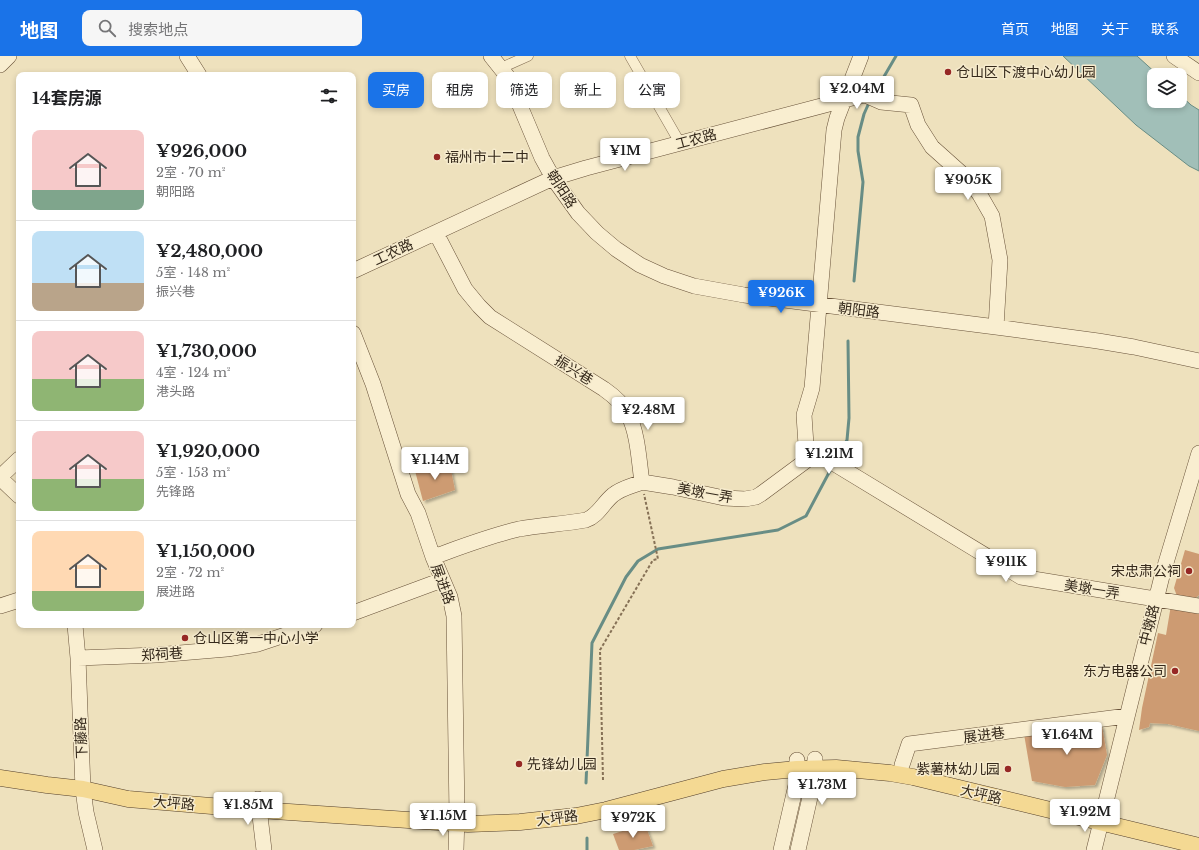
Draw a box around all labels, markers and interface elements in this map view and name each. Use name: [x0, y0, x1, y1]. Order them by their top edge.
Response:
search box: [82, 10, 362, 46]
icon: search: [96, 17, 118, 39]
text: 地图: [20, 19, 58, 42]
text: 搜索地点: [128, 20, 188, 39]
text: 首页: [1001, 20, 1029, 38]
text: 地图: [1051, 20, 1079, 38]
text: 关于: [1101, 20, 1129, 38]
text: 联系: [1151, 20, 1179, 38]
place label: 仓山区下渡中心幼儿园: [956, 63, 1096, 81]
marker: 仓山区下渡中心幼儿园: [943, 67, 953, 77]
map controls: [1147, 68, 1187, 108]
button: layers: [1147, 68, 1187, 108]
chip: 买房: [368, 72, 424, 108]
chip: 租房: [432, 72, 488, 108]
chip: 筛选: [496, 72, 552, 108]
chip: 新上: [560, 72, 616, 108]
chip: 公寓: [624, 72, 680, 108]
pin: ¥2.04M: [824, 76, 890, 110]
text: ¥2.04M: [829, 80, 885, 97]
icon: filters: [318, 85, 340, 107]
text: 14套房源: [32, 88, 102, 109]
street label: 工农路: [673, 125, 719, 153]
pin: ¥1M: [606, 138, 644, 172]
text: ¥926,000: [156, 141, 247, 162]
text: ¥1M: [609, 142, 641, 159]
icon: home: [64, 146, 112, 194]
place label: 福州市十二中: [445, 148, 529, 166]
marker: 福州市十二中: [432, 152, 442, 162]
text: 2室 · 70 m²: [156, 164, 225, 181]
street label: 朝阳路: [543, 166, 581, 212]
pin: ¥905K: [940, 167, 996, 201]
text: ¥905K: [944, 171, 992, 188]
text: 朝阳路: [156, 183, 195, 200]
street label: 工农路: [370, 235, 416, 269]
text: ¥2,480,000: [156, 241, 263, 262]
icon: home: [64, 247, 112, 295]
text: 5室 · 148 m²: [156, 264, 230, 281]
pin: ¥926K: [753, 280, 809, 314]
text: 振兴巷: [156, 283, 195, 300]
text: ¥926K: [757, 284, 805, 301]
street label: 朝阳路: [837, 299, 881, 321]
text: ¥1,730,000: [156, 341, 257, 362]
icon: home: [64, 347, 112, 395]
street label: 振兴巷: [551, 351, 597, 389]
text: 4室 · 124 m²: [156, 364, 231, 381]
text: 港头路: [156, 383, 195, 400]
pin: ¥2.48M: [615, 397, 681, 431]
text: ¥2.48M: [621, 401, 675, 418]
text: ¥1,920,000: [156, 441, 260, 462]
pin: ¥1.21M: [796, 441, 862, 475]
text: ¥1.21M: [804, 445, 854, 462]
icon: home: [64, 447, 112, 495]
pin: ¥1.14M: [402, 447, 468, 481]
text: ¥1.14M: [410, 451, 460, 468]
text: 5室 · 153 m²: [156, 464, 230, 481]
street label: 美墩一弄: [676, 479, 734, 507]
text: 先锋路: [156, 483, 195, 500]
text: ¥1,150,000: [156, 541, 255, 562]
icon: home: [64, 547, 112, 595]
pin: ¥911K: [978, 549, 1034, 583]
text: ¥911K: [985, 553, 1027, 570]
street label: 展进路: [427, 561, 459, 607]
place label: 宋忠肃公祠: [1111, 562, 1181, 580]
text: 2室 · 72 m²: [156, 564, 224, 581]
marker: 宋忠肃公祠: [1184, 566, 1194, 576]
street label: 美墩一弄: [1063, 576, 1121, 602]
text: 展进路: [156, 583, 195, 600]
street label: 中墩路: [1135, 602, 1163, 648]
place label: 仓山区第一中心小学: [193, 629, 319, 647]
marker: 仓山区第一中心小学: [180, 633, 190, 643]
street label: 郑祠巷: [140, 644, 184, 664]
place label: 东方电器公司: [1083, 662, 1167, 680]
marker: 东方电器公司: [1170, 666, 1180, 676]
street label: 下藤路: [71, 717, 91, 759]
pin: ¥1.64M: [1034, 722, 1100, 756]
street label: 展进巷: [962, 724, 1006, 746]
text: ¥1.64M: [1041, 726, 1093, 743]
place label: 先锋幼儿园: [527, 755, 597, 773]
marker: 先锋幼儿园: [514, 759, 524, 769]
place label: 紫薯林幼儿园: [916, 760, 1000, 778]
marker: 紫薯林幼儿园: [1003, 764, 1013, 774]
pin: ¥1.73M: [789, 772, 855, 806]
text: ¥1.73M: [797, 776, 847, 793]
street label: 大坪路: [959, 781, 1003, 807]
street label: 大坪路: [152, 792, 196, 814]
pin: ¥1.85M: [215, 792, 281, 826]
text: ¥1.85M: [223, 796, 274, 813]
pin: ¥1.92M: [1052, 799, 1118, 833]
pin: ¥1.15M: [410, 803, 476, 837]
text: ¥1.92M: [1059, 803, 1111, 820]
pin: ¥972K: [605, 805, 661, 839]
text: ¥1.15M: [419, 807, 467, 824]
street label: 大坪路: [535, 807, 579, 829]
text: ¥972K: [610, 809, 656, 826]

